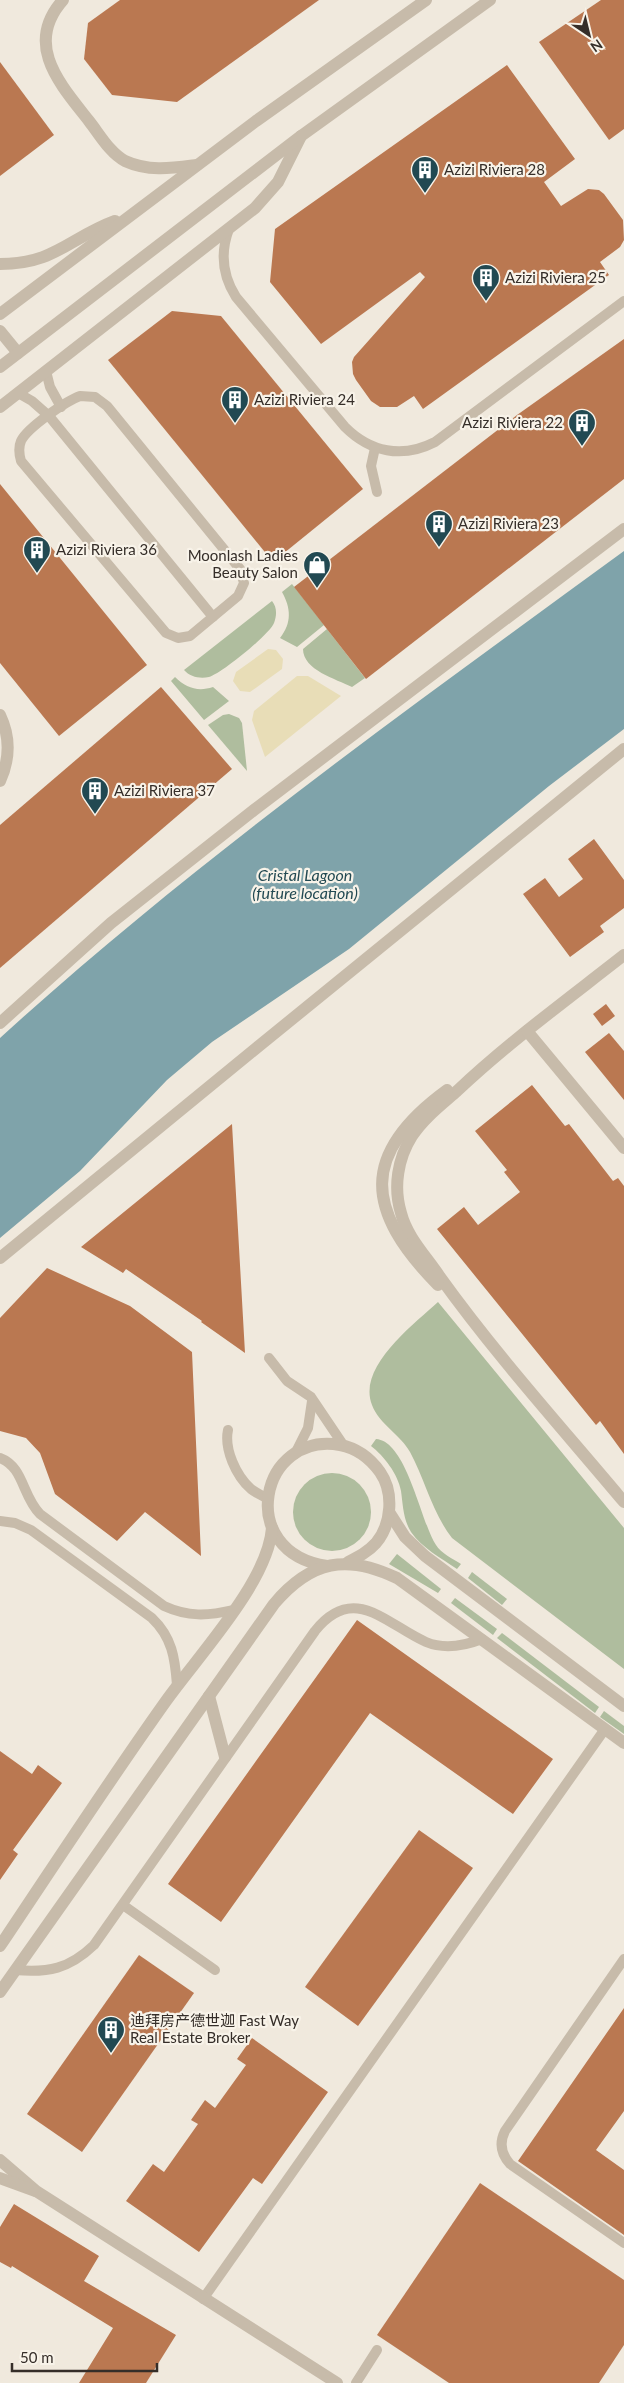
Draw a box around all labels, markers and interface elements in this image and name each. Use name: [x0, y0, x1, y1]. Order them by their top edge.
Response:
north arrow: [564, 10, 614, 60]
text: N: [587, 36, 606, 56]
building icon: Azizi Riviera 28: [410, 155, 440, 194]
place label: Azizi Riviera 28: [444, 160, 545, 178]
building icon: Azizi Riviera 25: [471, 263, 501, 302]
place label: Azizi Riviera 25: [505, 268, 606, 286]
building icon: Azizi Riviera 24: [220, 385, 250, 424]
place label: Azizi Riviera 24: [254, 390, 355, 408]
building icon: Azizi Riviera 22: [567, 408, 597, 447]
place label: Azizi Riviera 22: [462, 413, 563, 431]
building icon: Azizi Riviera 23: [424, 509, 454, 548]
place label: Azizi Riviera 23: [458, 514, 559, 532]
building icon: Azizi Riviera 36: [22, 535, 52, 574]
place label: Azizi Riviera 36: [56, 540, 157, 558]
place label: Moonlash Ladies Beauty Salon: [188, 546, 298, 581]
shop icon: Moonlash Ladies Beauty Salon: [302, 550, 332, 589]
building icon: Azizi Riviera 37: [80, 776, 110, 815]
place label: Azizi Riviera 37: [114, 781, 215, 799]
water label: Cristal Lagoon (future location): [252, 865, 358, 902]
place label: 迪拜房产德世迦 Fast Way Real Estate Broker: [130, 2011, 299, 2046]
building icon: 迪拜房产德世迦 Fast Way Real Estate Broker: [96, 2015, 126, 2054]
scale bar: [12, 2340, 158, 2372]
text: 50 m: [20, 2348, 54, 2366]

